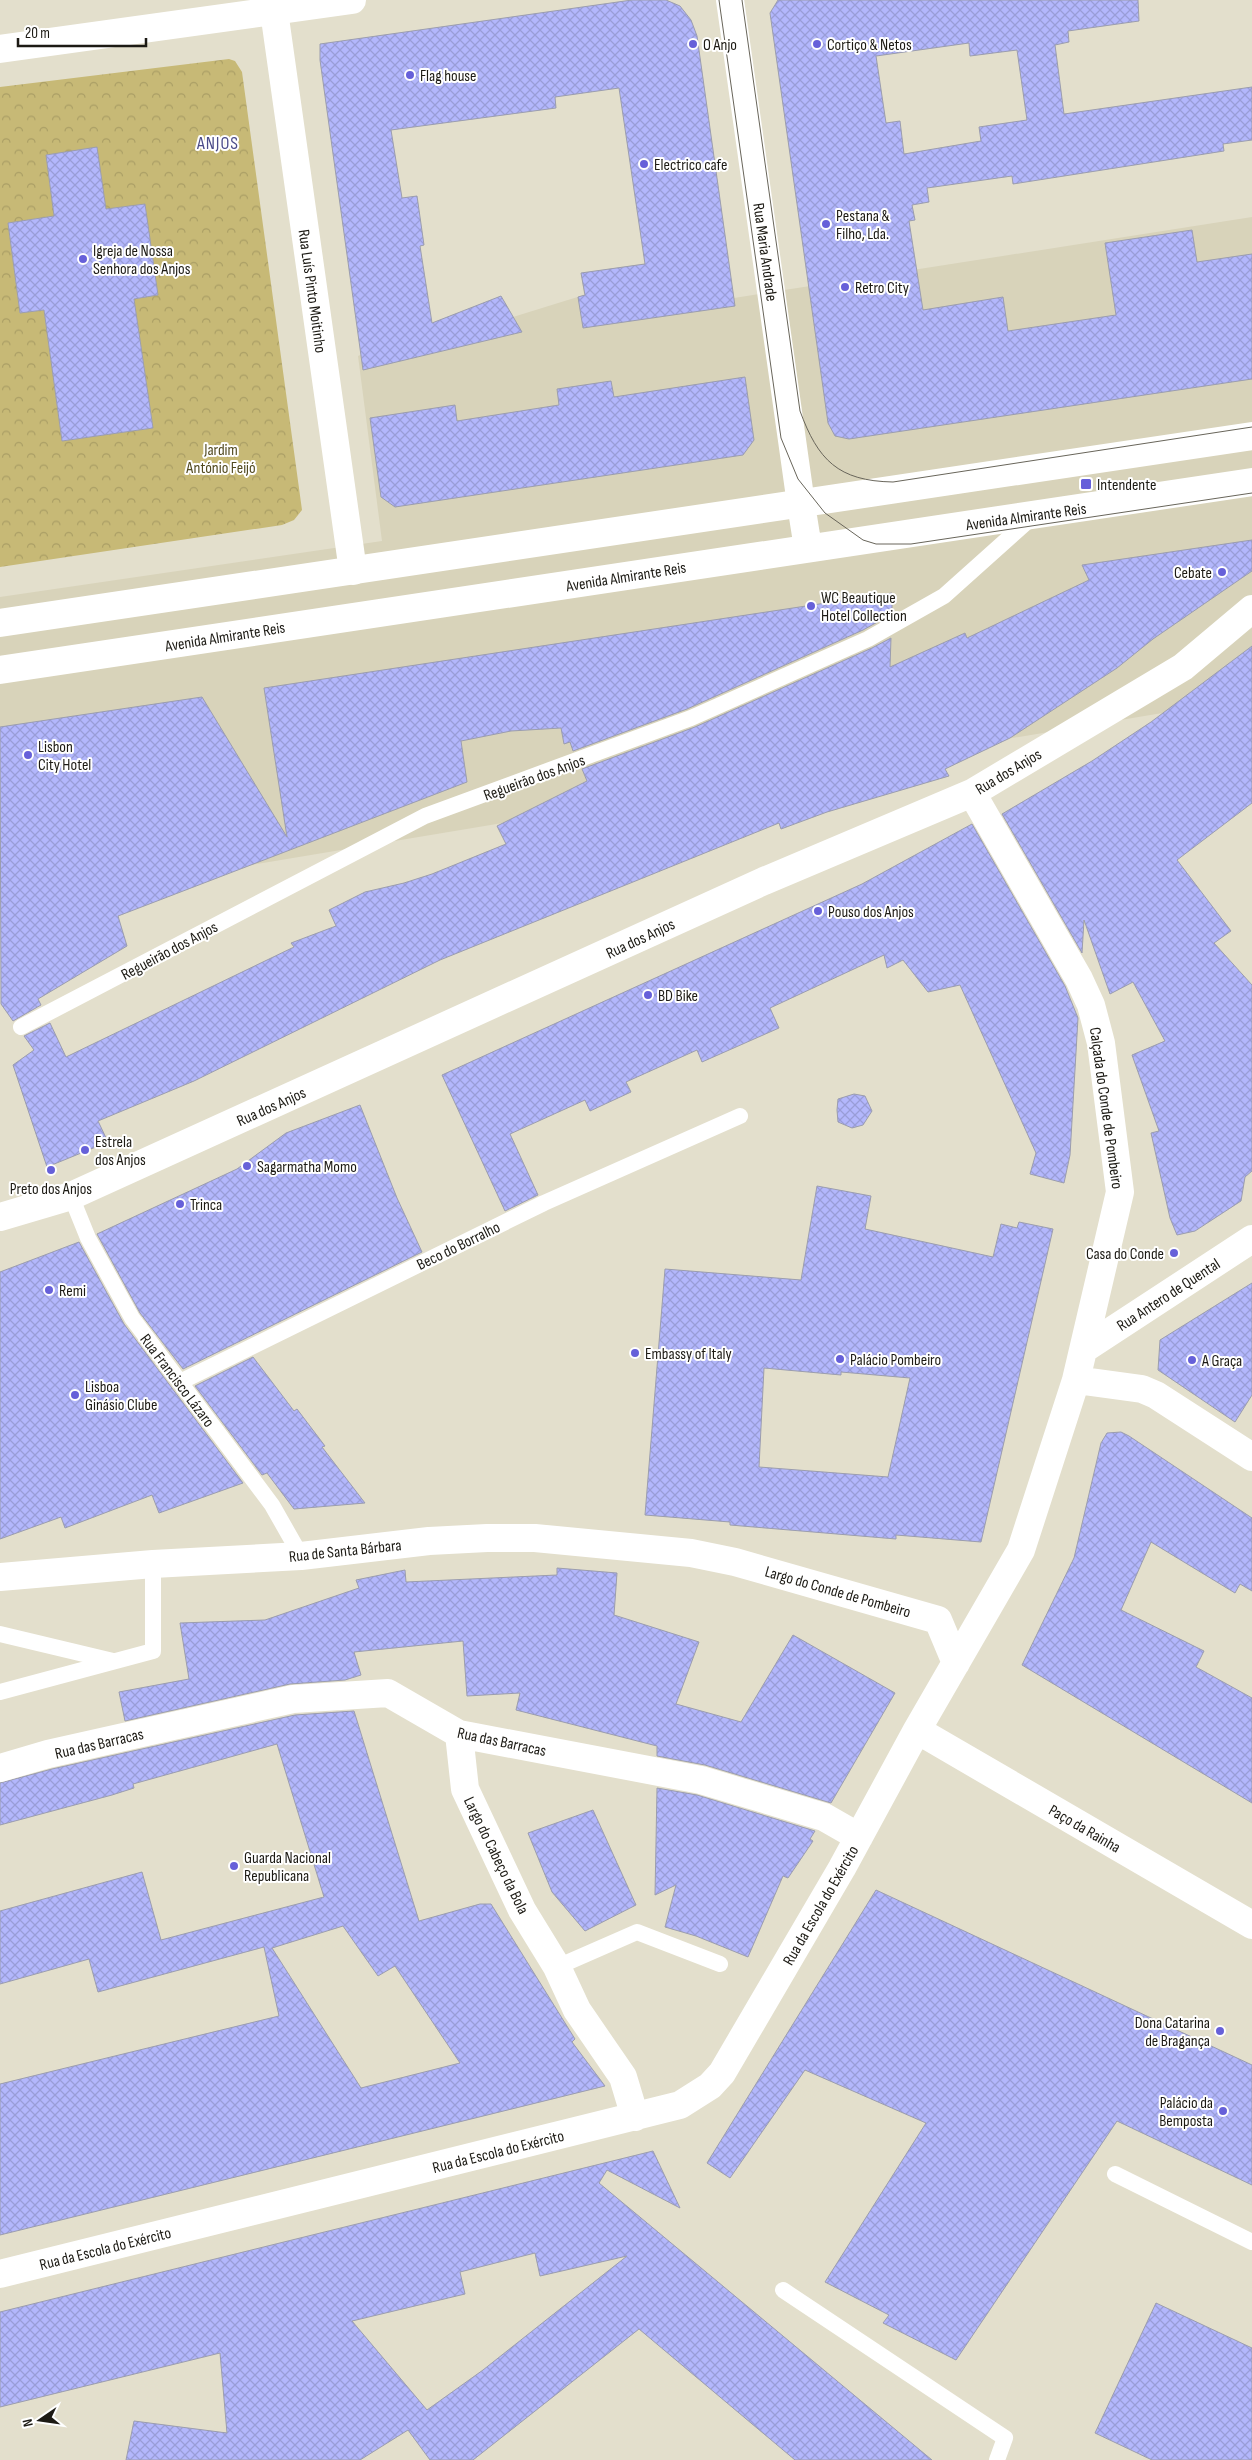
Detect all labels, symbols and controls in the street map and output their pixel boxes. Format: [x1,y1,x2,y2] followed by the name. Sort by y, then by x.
[18,15,145,47] scale bar
[25,24,50,43] text: 20 m
[703,36,737,55] place label: O Anjo
[827,36,912,55] place label: Cortiço & Netos
[687,38,699,50] marker: O Anjo
[811,38,823,50] marker: Cortiço & Netos
[420,67,477,86] place label: Flag house
[404,69,416,81] marker: Flag house
[196,133,239,154] district label: ANJOS
[654,156,727,175] place label: Electrico cafe
[638,158,650,170] marker: Electrico cafe
[748,202,781,303] street label: Rua Maria Andrade
[836,207,890,244] place label: Pestana & Filho, Lda.
[820,218,832,230] marker: Pestana & Filho, Lda.
[293,228,330,354] street label: Rua Luís Pinto Moitinho
[93,242,191,279] place label: Igreja de Nossa Senhora dos Anjos
[77,253,89,265] marker: Igreja de Nossa Senhora dos Anjos
[855,279,909,298] place label: Retro City
[839,281,851,293] marker: Retro City
[185,441,256,478] park label: Jardim António Feijó
[1097,476,1156,495] place label: Intendente
[1079,477,1093,491] marker: Intendente
[964,500,1088,535] street label: Avenida Almirante Reis
[564,559,688,596] street label: Avenida Almirante Reis
[1174,564,1212,583] place label: Cebate
[1216,566,1228,578] marker: Cebate
[821,589,907,626] place label: WC Beautique Hotel Collection
[805,600,817,612] marker: WC Beautique Hotel Collection
[163,619,287,656] street label: Avenida Almirante Reis
[38,738,91,775] place label: Lisbon City Hotel
[972,745,1045,799] street label: Rua dos Anjos
[22,749,34,761] marker: Lisbon City Hotel
[481,751,588,806] street label: Regueirão dos Anjos
[828,903,914,922] place label: Pouso dos Anjos
[812,905,824,917] marker: Pouso dos Anjos
[603,915,678,964] street label: Rua dos Anjos
[118,918,221,985] street label: Regueirão dos Anjos
[658,987,698,1006] place label: BD Bike
[642,989,654,1001] marker: BD Bike
[1085,1026,1126,1190] street label: Calçada do Conde de Pombeiro
[234,1084,309,1131] street label: Rua dos Anjos
[95,1133,146,1170] place label: Estrela dos Anjos
[79,1144,91,1156] marker: Estrela dos Anjos
[257,1158,357,1177] place label: Sagarmatha Momo
[241,1160,253,1172] marker: Sagarmatha Momo
[45,1164,57,1176] marker: Preto dos Anjos
[10,1180,92,1199] place label: Preto dos Anjos
[190,1196,222,1215] place label: Trinca
[174,1198,186,1210] marker: Trinca
[414,1218,503,1275] street label: Beco do Borralho
[1086,1245,1164,1264] place label: Casa do Conde
[1168,1247,1180,1259] marker: Casa do Conde
[1114,1255,1224,1336] street label: Rua Antero de Quental
[59,1282,86,1301] place label: Remi
[43,1284,55,1296] marker: Remi
[136,1331,218,1431] street label: Rua Francisco Lázaro
[645,1345,732,1364] place label: Embassy of Italy
[629,1347,641,1359] marker: Embassy of Italy
[850,1351,941,1370] place label: Palácio Pombeiro
[1201,1352,1242,1371] place label: A Graça
[834,1353,846,1365] marker: Palácio Pombeiro
[1186,1354,1198,1366] marker: A Graça
[85,1378,157,1415] place label: Lisboa Ginásio Clube
[69,1389,81,1401] marker: Lisboa Ginásio Clube
[288,1536,402,1567] street label: Rua de Santa Bárbara
[763,1563,913,1622] street label: Largo do Conde de Pombeiro
[455,1724,548,1761] street label: Rua das Barracas
[53,1725,146,1764] street label: Rua das Barracas
[459,1794,532,1917] street label: Largo do Cabeço da Bola
[1045,1801,1124,1857] street label: Paço da Rainha
[779,1843,863,1969] street label: Rua da Escola do Exército
[244,1849,331,1886] place label: Guarda Nacional Republicana
[228,1860,240,1872] marker: Guarda Nacional Republicana
[1135,2014,1210,2051] place label: Dona Catarina de Bragança
[1214,2025,1226,2037] marker: Dona Catarina de Bragança
[1159,2094,1213,2131] place label: Palácio da Bemposta
[1217,2105,1229,2117] marker: Palácio da Bemposta
[431,2127,566,2178] street label: Rua da Escola do Exército
[38,2224,173,2275] street label: Rua da Escola do Exército
[15,2395,65,2445] north arrow
[19,2417,37,2428] text: N

